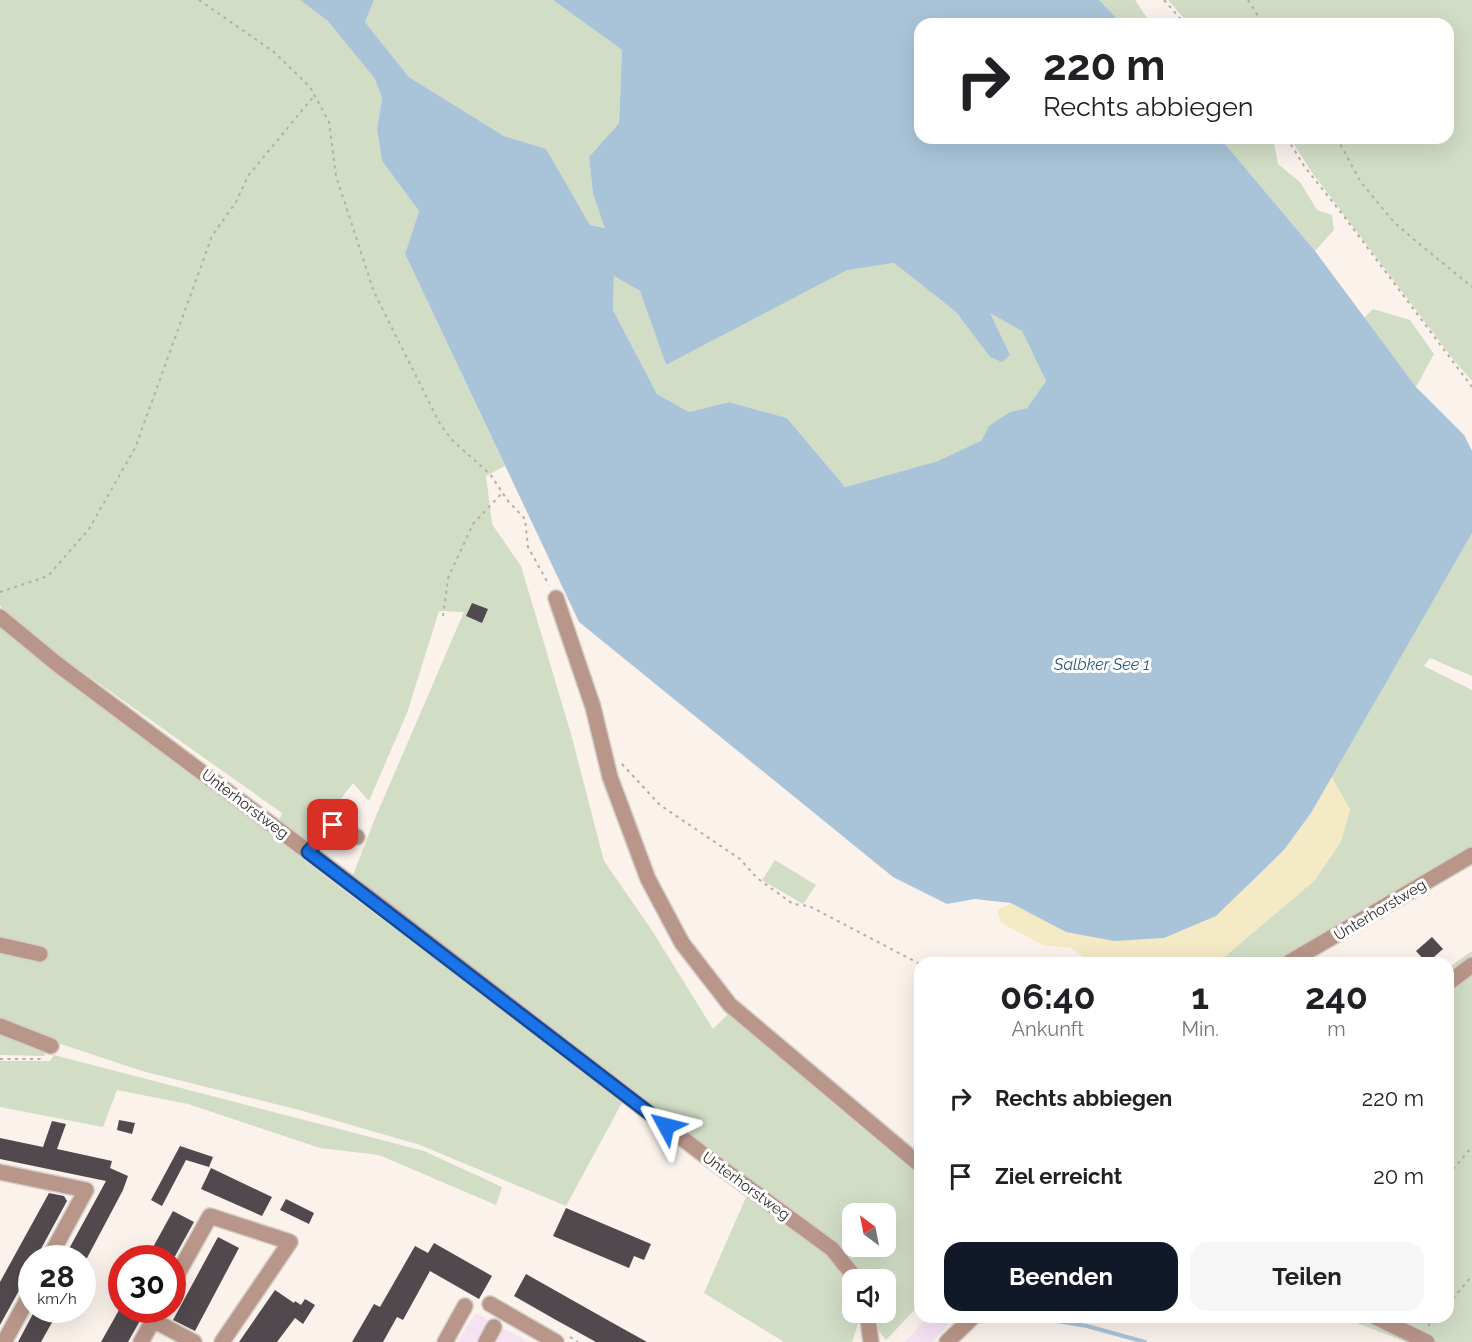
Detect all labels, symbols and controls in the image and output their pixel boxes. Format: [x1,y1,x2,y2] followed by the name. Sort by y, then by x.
[1043,41,1165,90] text: 220 m
[944,42,1022,120] icon: right
[1043,91,1253,122] text: Rechts abbiegen
[1053,655,1150,674] water label: Salbker See 1
[198,765,292,843] street label: Unterhorstweg
[307,799,358,850] pin
[316,808,349,841] icon: arrive
[1331,875,1429,945] street label: Unterhorstweg
[1000,975,1096,1017] text: 06:40
[1191,975,1209,1017] text: 1
[1305,975,1368,1017] text: 240
[1012,1017,1084,1041] text: Ankunft
[1182,1017,1219,1041] text: Min.
[1327,1017,1346,1041] text: m
[944,1082,977,1115] icon: right
[995,1085,1172,1111] text: Rechts abbiegen
[1362,1085,1424,1111] text: 220 m
[634,1094,698,1158] position arrow
[699,1148,793,1224] street label: Unterhorstweg
[944,1160,977,1193] icon: arrive
[995,1163,1122,1189] text: Ziel erreicht
[1373,1163,1424,1189] text: 20 m
[842,1203,896,1257] north arrow
[842,1203,896,1323] map controls
[944,1242,1178,1311] button: Beenden
[1190,1242,1424,1311] button: Teilen
[108,1245,186,1323] speed limit sign: 30
[39,1259,75,1294] text: 28
[842,1269,896,1323] button: sound
[37,1290,77,1308] text: km/h

